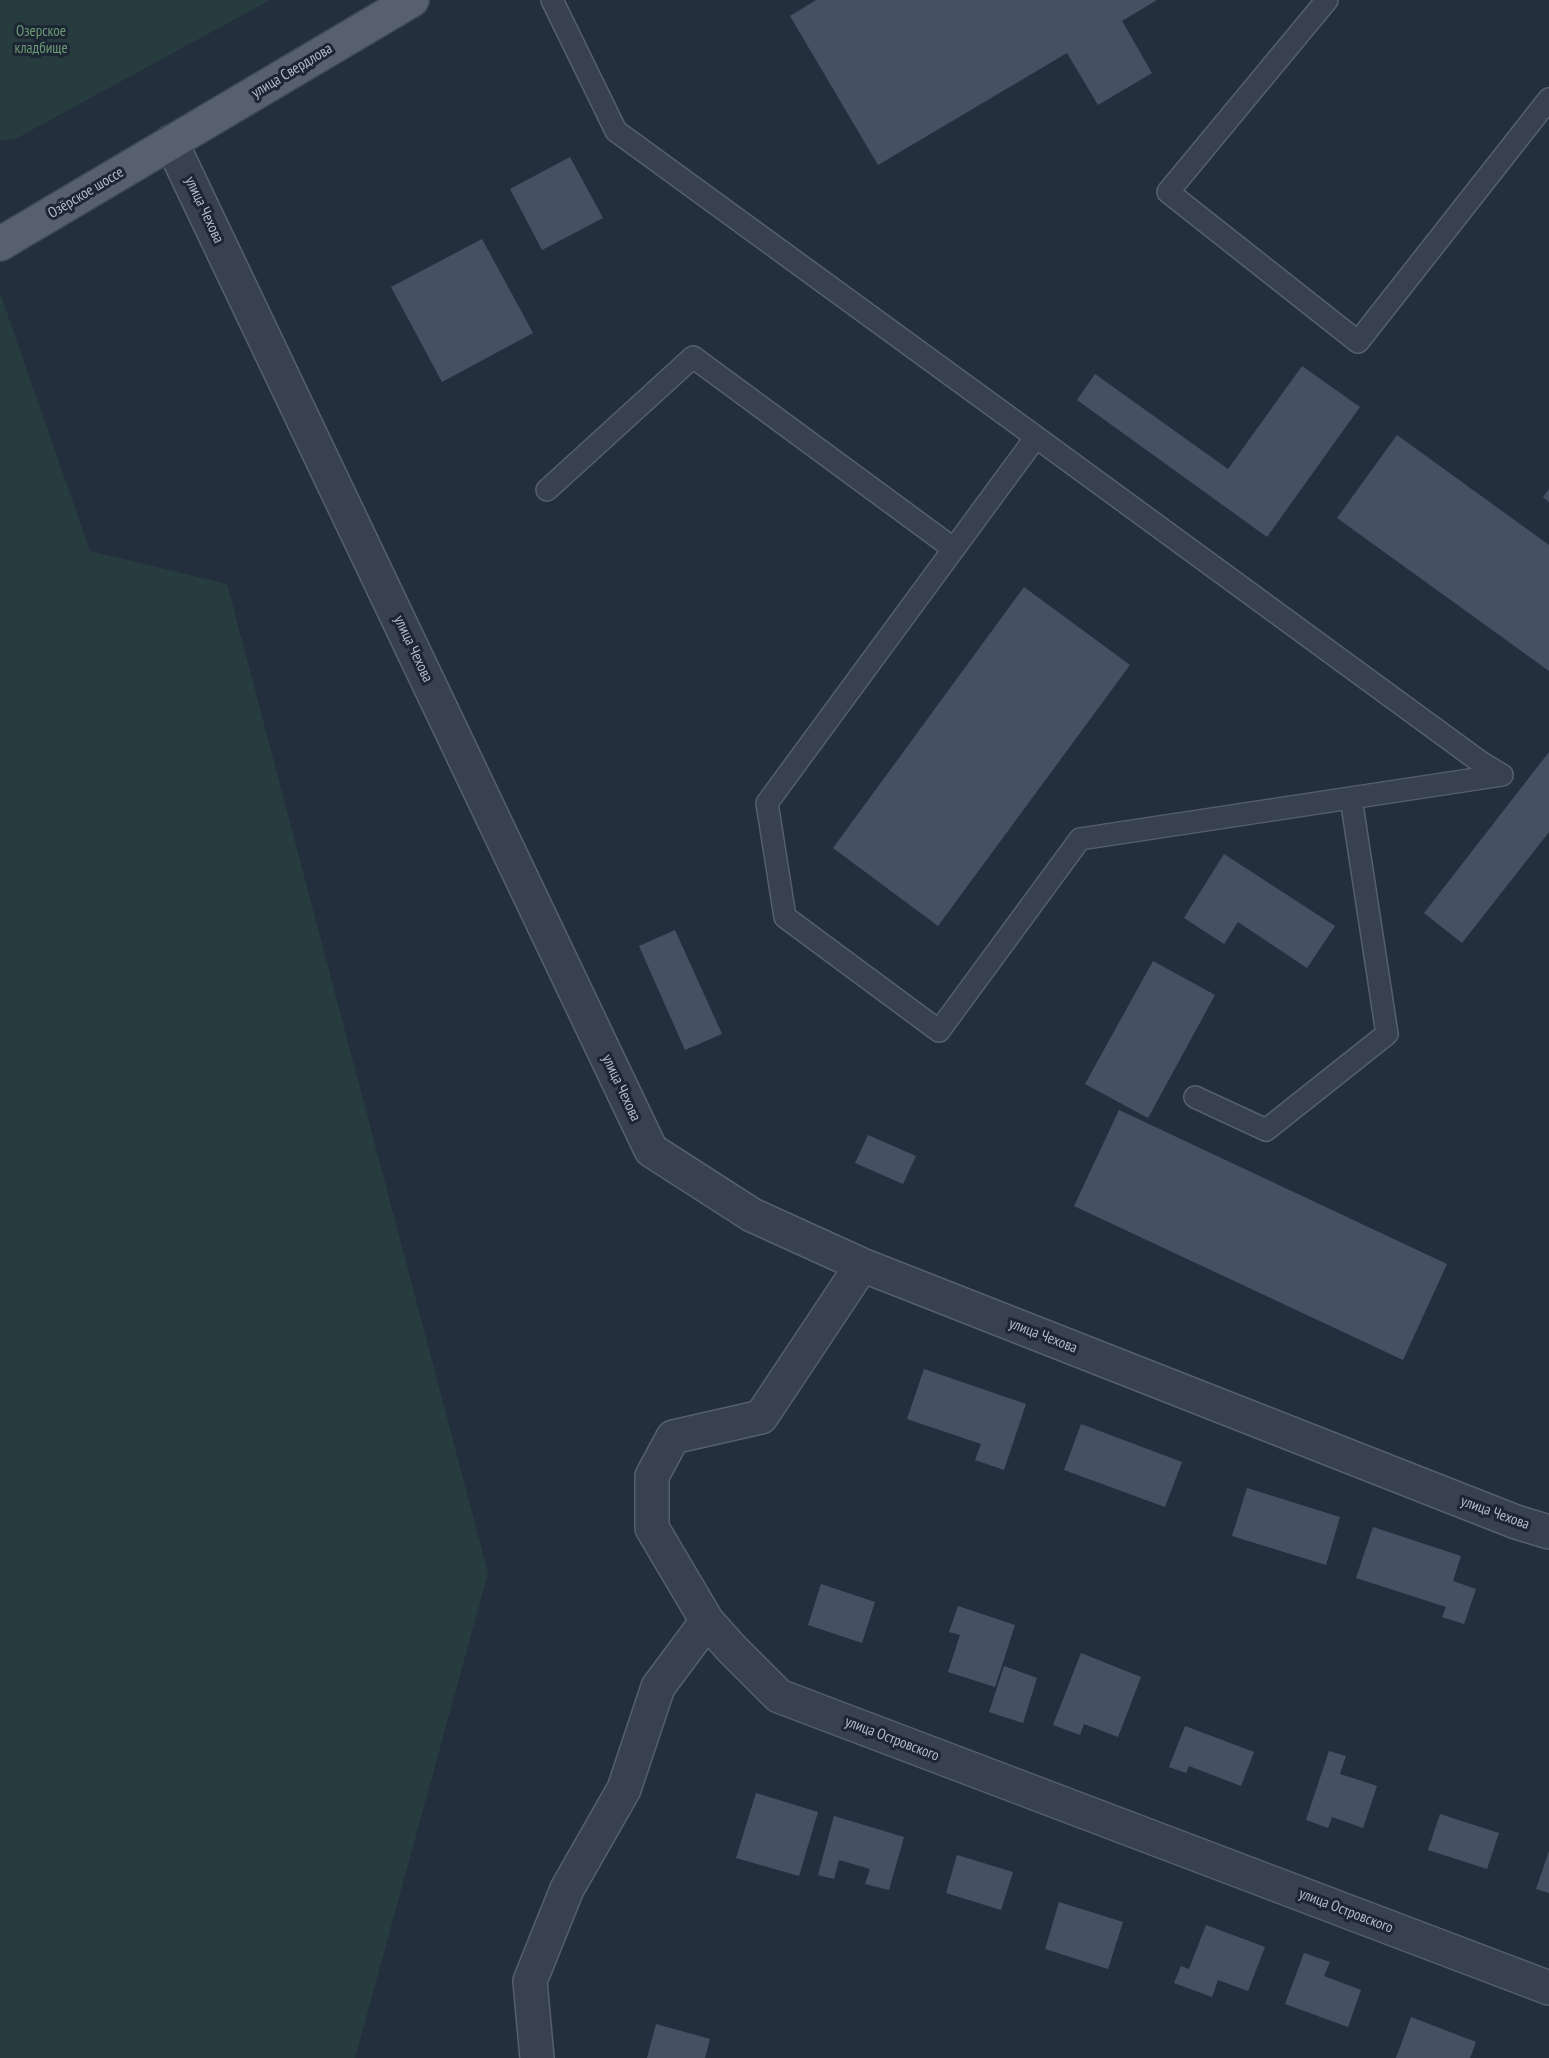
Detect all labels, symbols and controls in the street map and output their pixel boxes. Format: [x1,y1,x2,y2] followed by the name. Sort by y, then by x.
[14,23,68,58] park label: Озерское кладбище
[248,40,336,102] street label: улица Свердлова
[45,163,127,223] street label: Озёрское шоссе
[181,174,227,246] street label: улица Чехова
[390,613,436,685] street label: улица Чехова
[598,1052,644,1124] street label: улица Чехова
[1006,1315,1080,1357] street label: улица Чехова
[1458,1492,1532,1534] street label: улица Чехова
[842,1713,942,1765] street label: улица Островского
[1296,1885,1396,1937] street label: улица Островского

